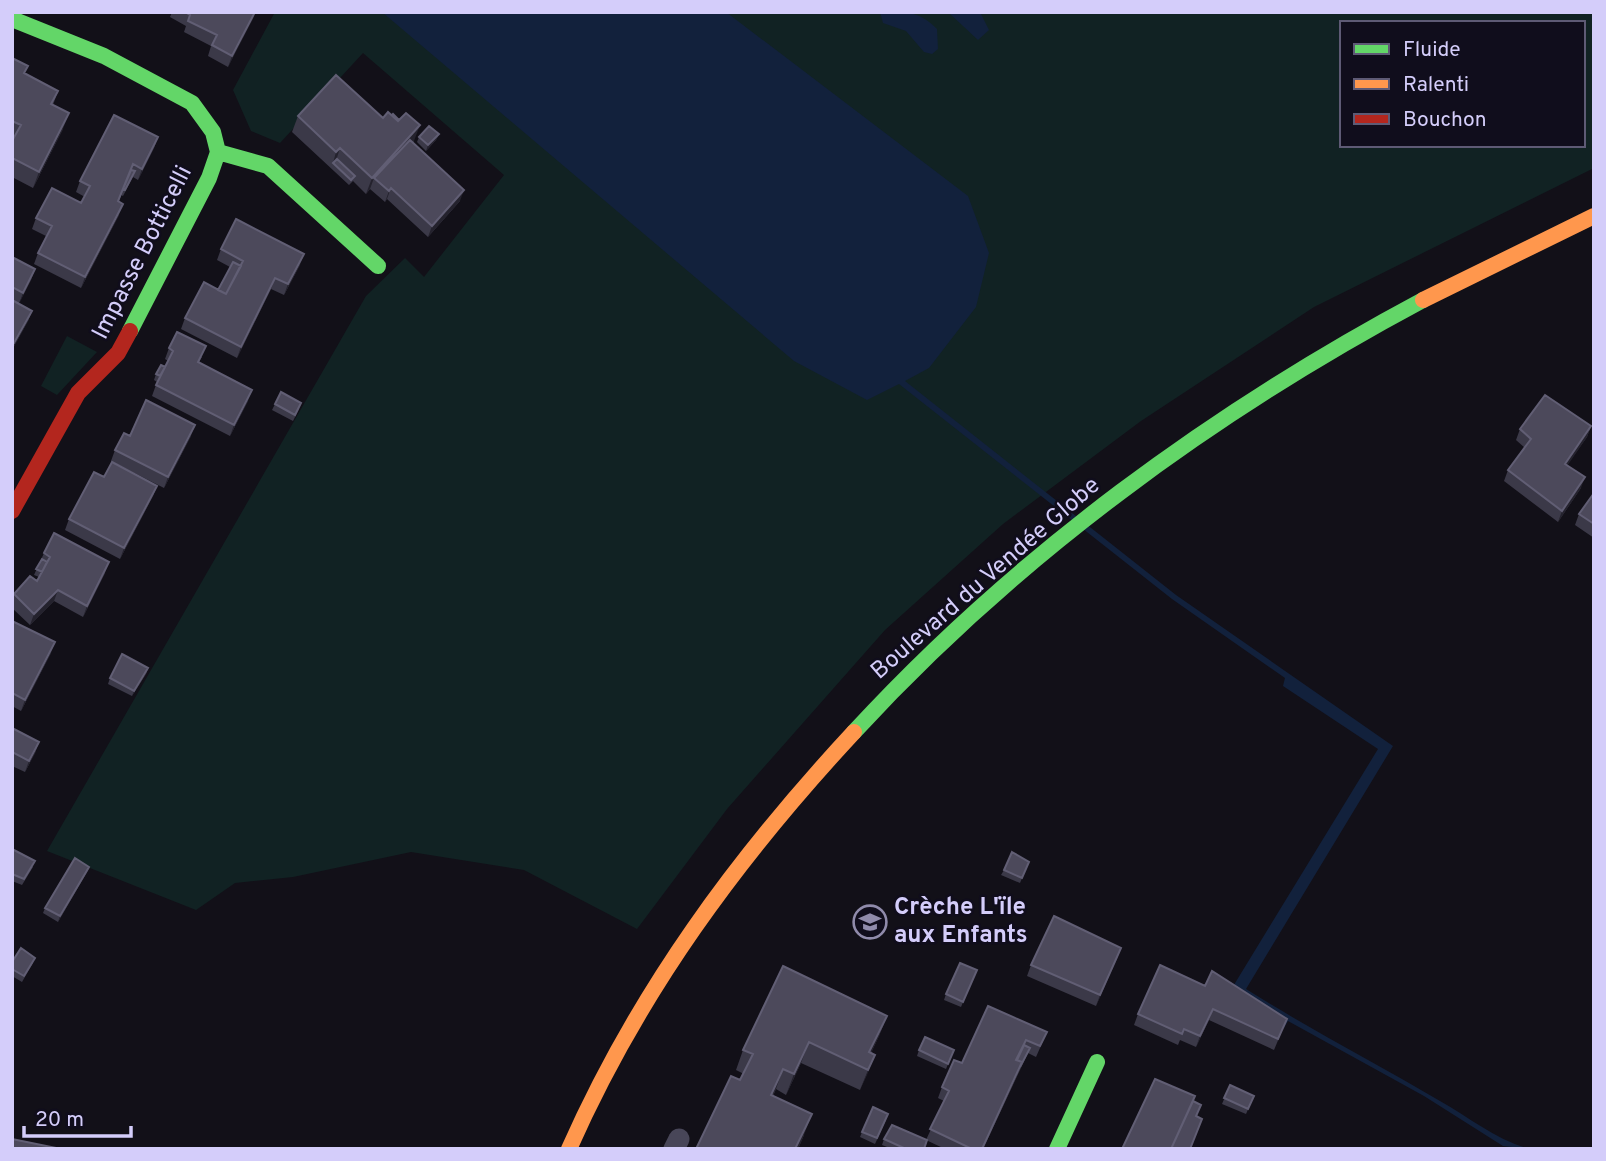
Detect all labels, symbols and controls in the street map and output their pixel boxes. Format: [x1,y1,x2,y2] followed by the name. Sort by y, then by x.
[1340,21,1585,147] legend
[1403,37,1461,64] text: Fluide
[1403,72,1469,99] text: Ralenti
[1403,107,1486,134] text: Bouchon
[86,161,200,345] street label: Impasse Botticelli
[865,471,1107,687] street label: Boulevard du Vendée Globe
[894,893,1028,951] place label: Crèche L'ïle aux Enfants
[851,903,889,941] school or university icon: Crèche L'ïle aux Enfants
[24,1094,131,1138] scale bar
[35,1107,84,1134] text: 20 m

